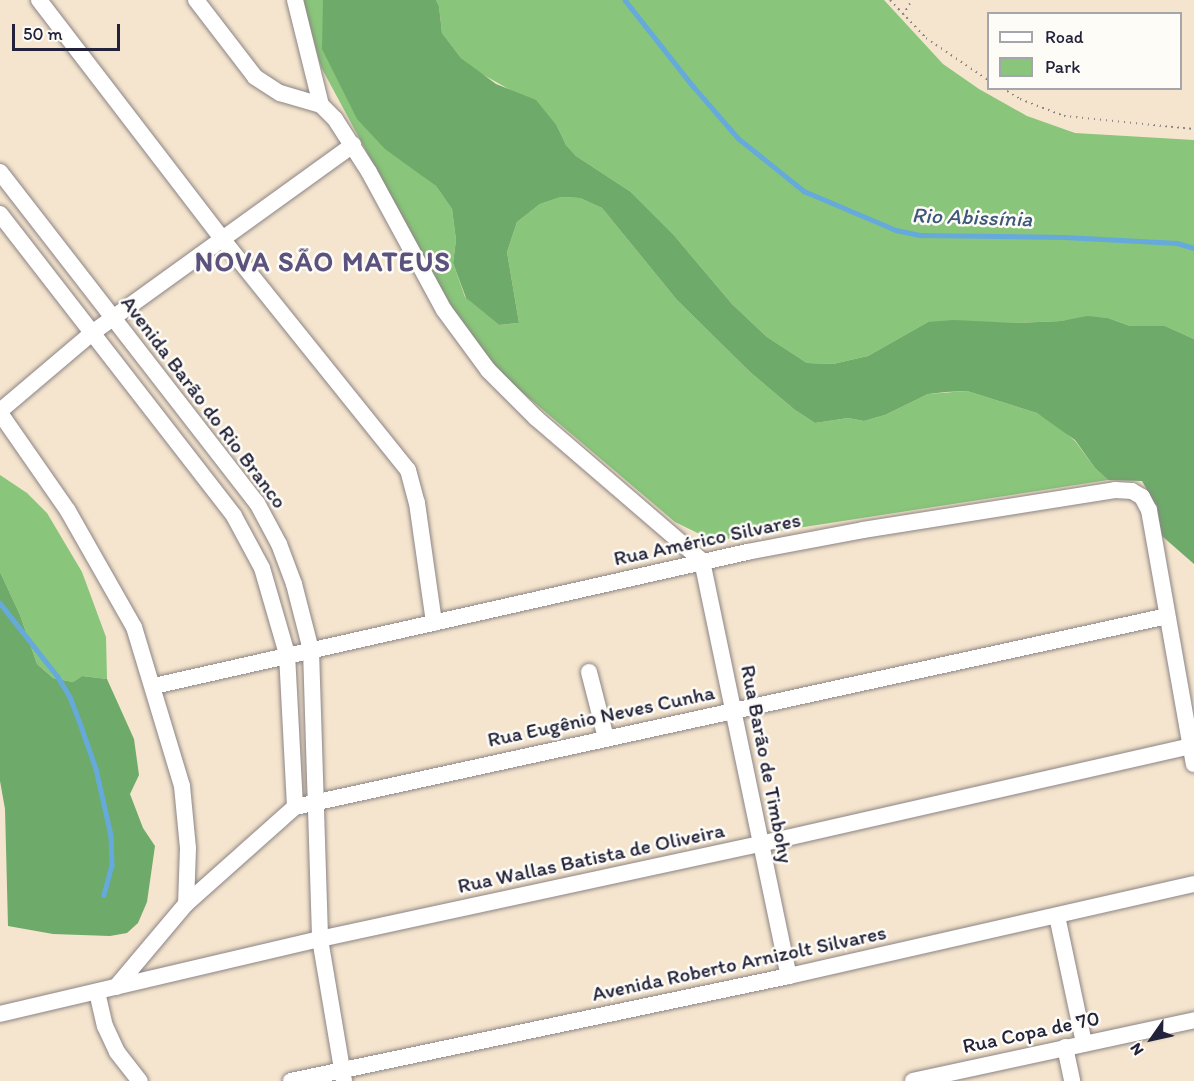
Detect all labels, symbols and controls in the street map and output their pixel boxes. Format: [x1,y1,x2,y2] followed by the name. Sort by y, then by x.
[15,12,123,50] scale bar
[987,12,1182,90] legend
[23,23,63,45] text: 50 m
[1045,26,1084,48] text: Road
[1045,56,1080,78] text: Park
[911,202,1033,232] water label: Rio Abissínia
[193,246,453,278] district label: NOVA SÃO MATEUS
[115,290,293,514] street label: Avenida Barão do Rio Branco
[611,507,803,571] street label: Rua Américo Silvares
[735,662,799,866] street label: Rua Barão de Timbohy
[485,680,717,752] street label: Rua Eugênio Neves Cunha
[456,817,726,899] street label: Rua Wallas Batista de Oliveira
[590,919,888,1007] street label: Avenida Roberto Arnizolt Silvares
[960,1005,1102,1059] street label: Rua Copa de 70
[1122,1009,1182,1069] north arrow
[1126,1040,1148,1059] text: N

